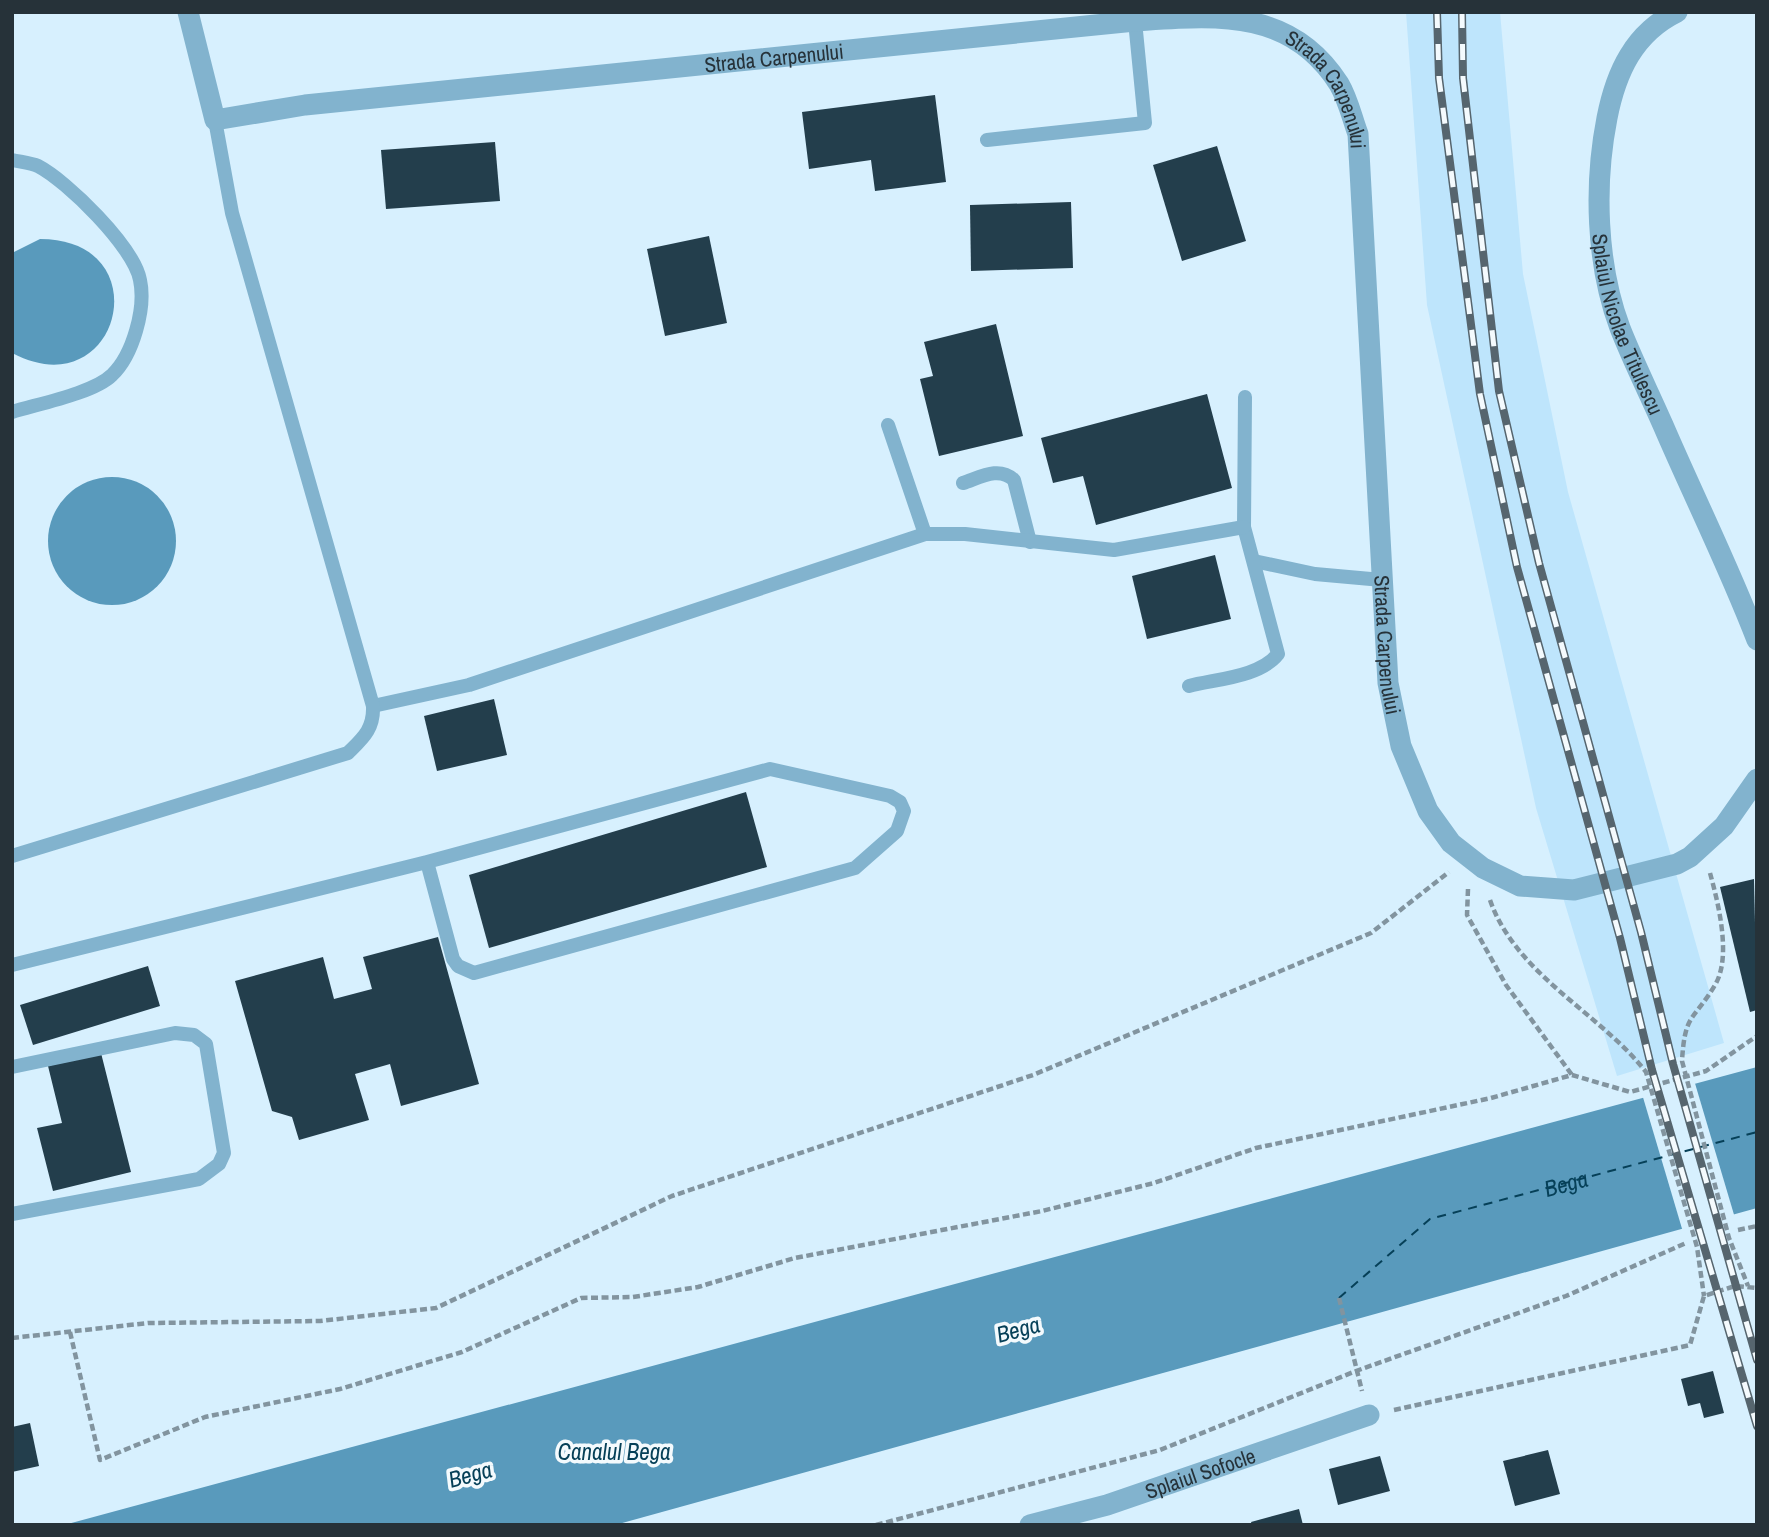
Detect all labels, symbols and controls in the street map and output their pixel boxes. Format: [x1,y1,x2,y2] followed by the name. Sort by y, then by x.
[1280,23,1373,149] street label: Strada Carpenului
[703,36,845,79] street label: Strada Carpenului
[1586,232,1671,419] street label: Splaiul Nicolae Titulescu
[1368,574,1409,717] street label: Strada Carpenului
[1540,1162,1591,1204] water label: Bega
[993,1308,1043,1350] water label: Bega
[557,1436,671,1467] water label: Canalul Bega
[1141,1441,1259,1505] street label: Splaiul Sofocle
[445,1453,495,1495] water label: Bega

